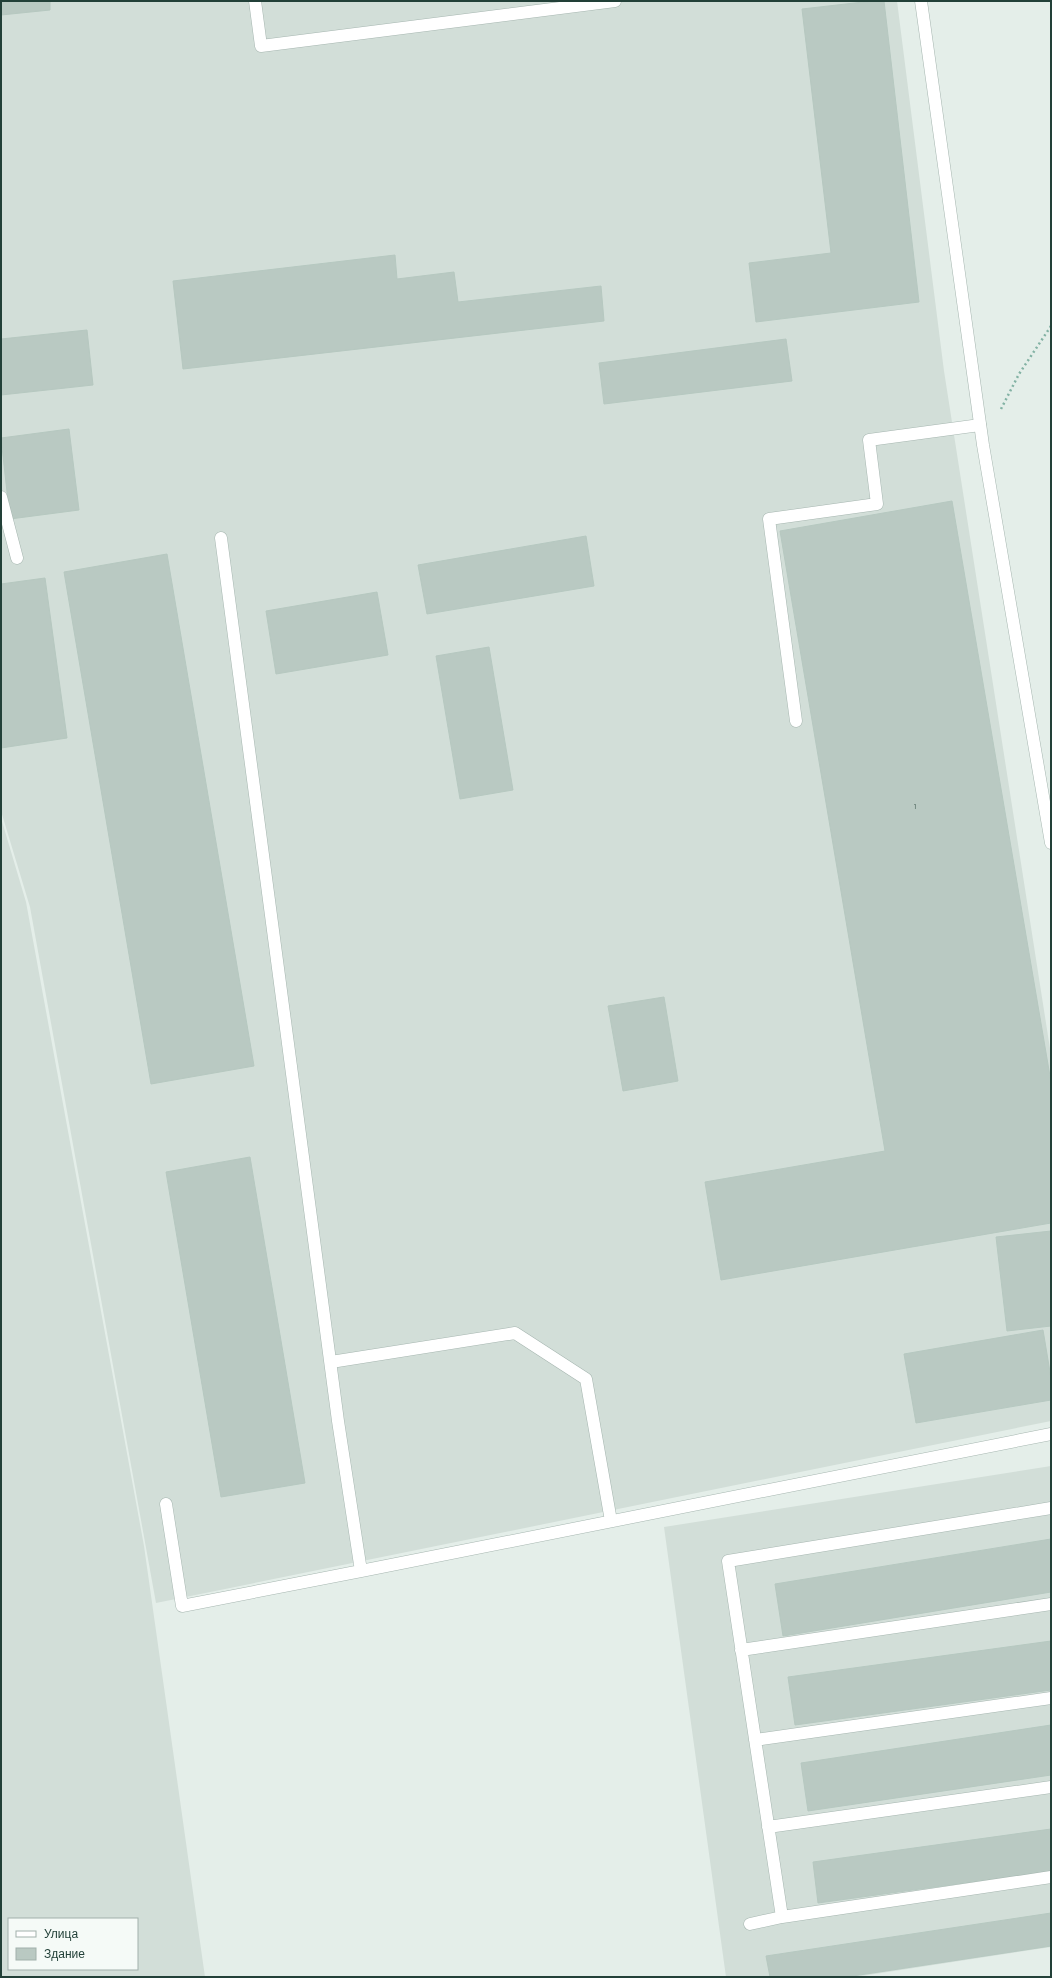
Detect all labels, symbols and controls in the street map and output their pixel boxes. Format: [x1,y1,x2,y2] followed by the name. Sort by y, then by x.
[914,801,917,811] house number: 1
[8,1918,138,1970] legend
[44,1926,78,1941] text: Улица
[44,1946,85,1961] text: Здание

